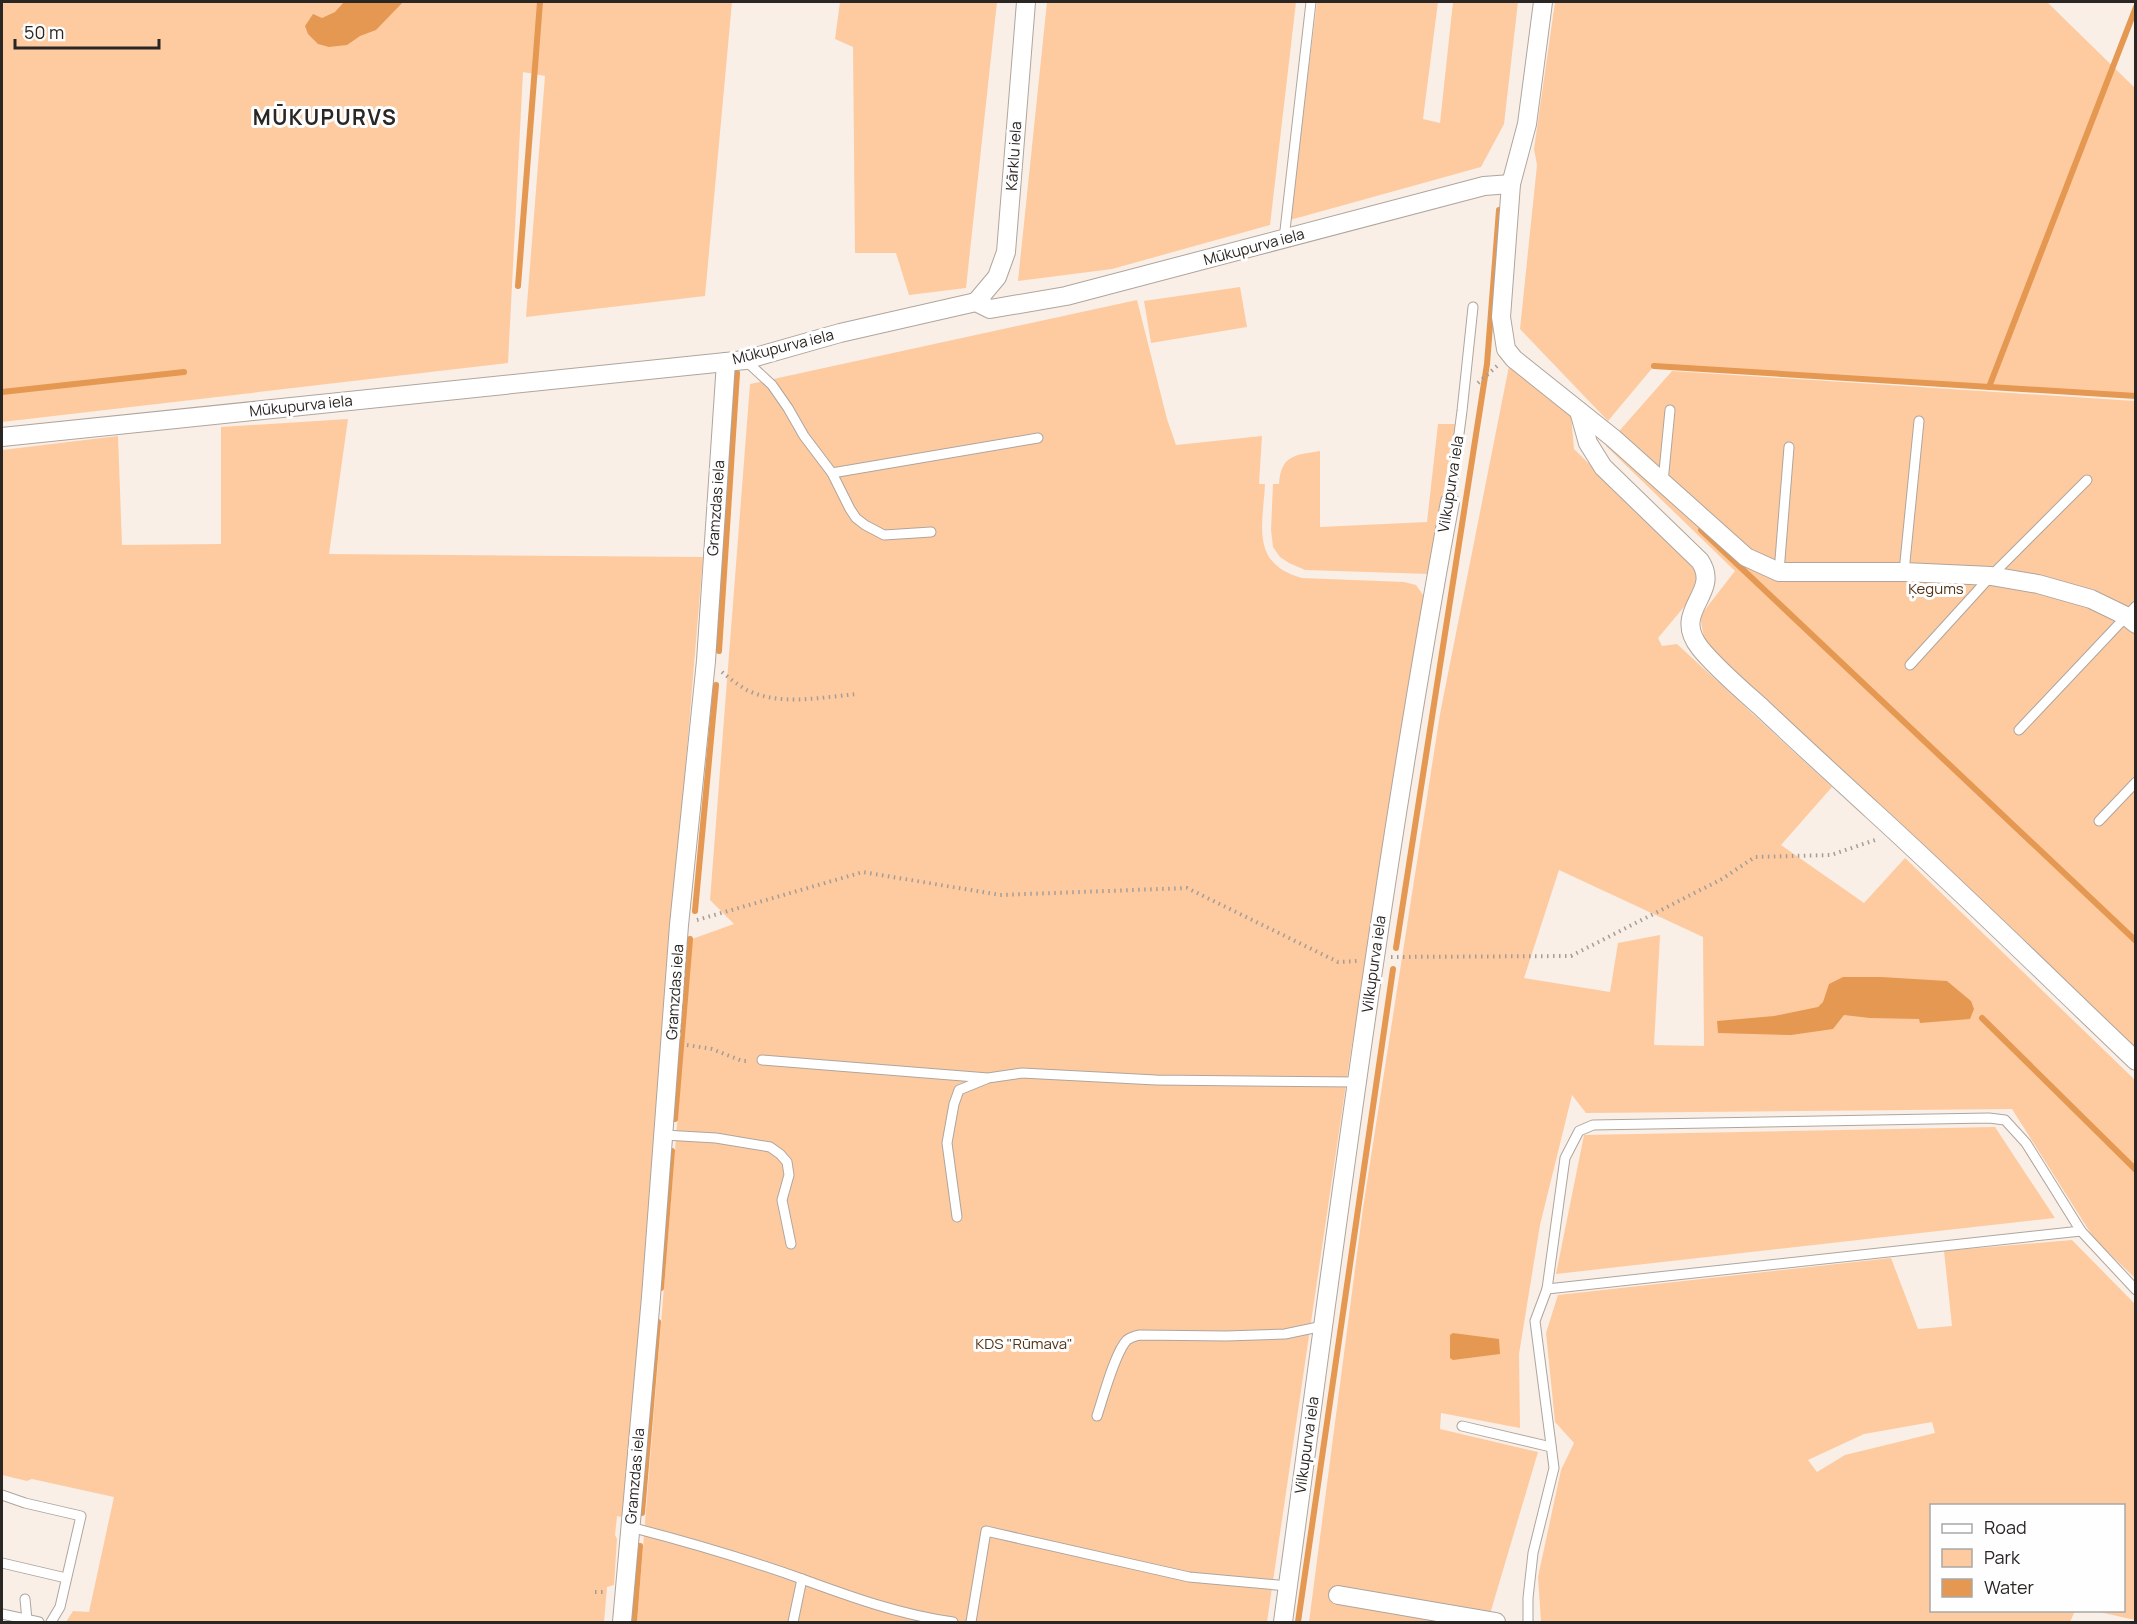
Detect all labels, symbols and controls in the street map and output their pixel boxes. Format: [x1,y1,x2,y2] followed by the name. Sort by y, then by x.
[15,12,159,50] scale bar
[24,20,64,44] text: 50 m
[253,103,397,131] district label: MŪKUPURVS
[1001,121,1026,191] street label: Kārklu iela
[1201,223,1307,270] street label: Mūkupurva iela
[730,324,836,369] street label: Mūkupurva iela
[248,390,354,421] street label: Mūkupurva iela
[1432,434,1469,534] street label: Vilkupurva iela
[702,459,729,557] street label: Gramzdas iela
[1908,578,1964,599] park label: Ķegums
[1356,914,1391,1014] street label: Vilkupurva iela
[661,943,688,1041] street label: Gramzdas iela
[975,1333,1073,1354] park label: KDS "Rūmava"
[1289,1395,1324,1495] street label: Vilkupurva iela
[620,1427,649,1525] street label: Gramzdas iela
[1930,1504,2125,1612] legend
[1984,1515,2027,1539] text: Road
[1984,1545,2021,1569] text: Park
[1984,1575,2034,1599] text: Water

